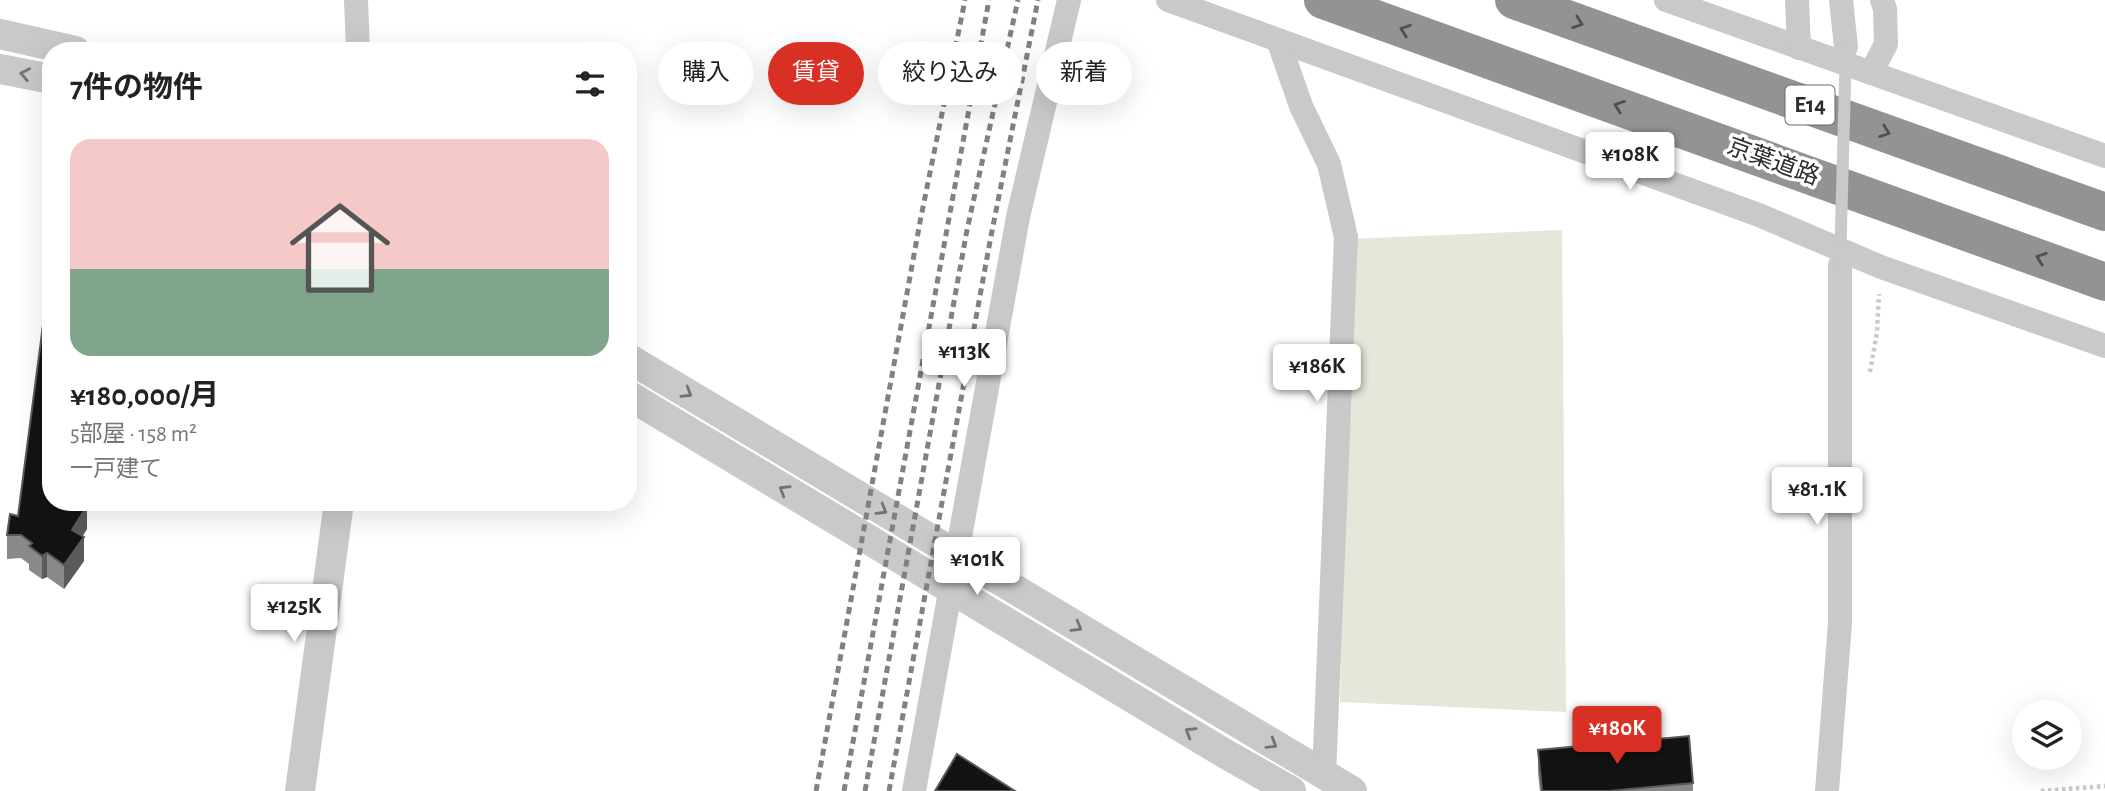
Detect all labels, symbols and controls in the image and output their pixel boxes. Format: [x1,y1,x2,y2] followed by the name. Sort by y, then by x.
[1572,15,1584,29] one-way arrow
[1400,24,1412,38] one-way arrow
[658,42,754,105] chip: 購入
[768,42,864,105] chip: 賃貸
[878,42,1022,105] chip: 絞り込み
[1036,42,1132,105] chip: 新着
[571,65,609,103] icon: filters
[19,67,31,82] one-way arrow
[70,73,203,103] text: 7件の物件
[1786,86,1834,124] road number: E14
[1614,101,1626,115] one-way arrow
[1878,124,1890,138] one-way arrow
[1581,132,1679,192] pin: ¥108K
[1724,132,1823,190] street label: 京葉道路
[1601,143,1659,166] text: ¥108K
[277,185,403,311] icon: home
[2035,253,2047,267] one-way arrow
[915,330,1013,389] pin: ¥113K
[938,340,990,363] text: ¥113K
[1268,344,1366,404] pin: ¥186K
[1289,355,1345,378] text: ¥186K
[70,381,219,411] text: ¥180,000/月
[679,385,692,398] one-way arrow
[70,423,197,446] text: 5部屋 · 158 m²
[70,458,162,481] text: 一戸建て
[1760,468,1874,527] pin: ¥81.1K
[1788,478,1846,501] text: ¥81.1K
[779,485,792,498] one-way arrow
[874,502,887,515] one-way arrow
[928,538,1026,597] pin: ¥101K
[950,548,1004,571] text: ¥101K
[245,584,343,644] pin: ¥125K
[267,595,321,618] text: ¥125K
[1070,619,1082,632] one-way arrow
[2012,700,2082,770] map controls
[2012,700,2082,770] button: layers
[1568,706,1666,766] pin: ¥180K
[1588,717,1646,740] text: ¥180K
[1184,727,1197,740] one-way arrow
[1264,736,1277,749] one-way arrow

